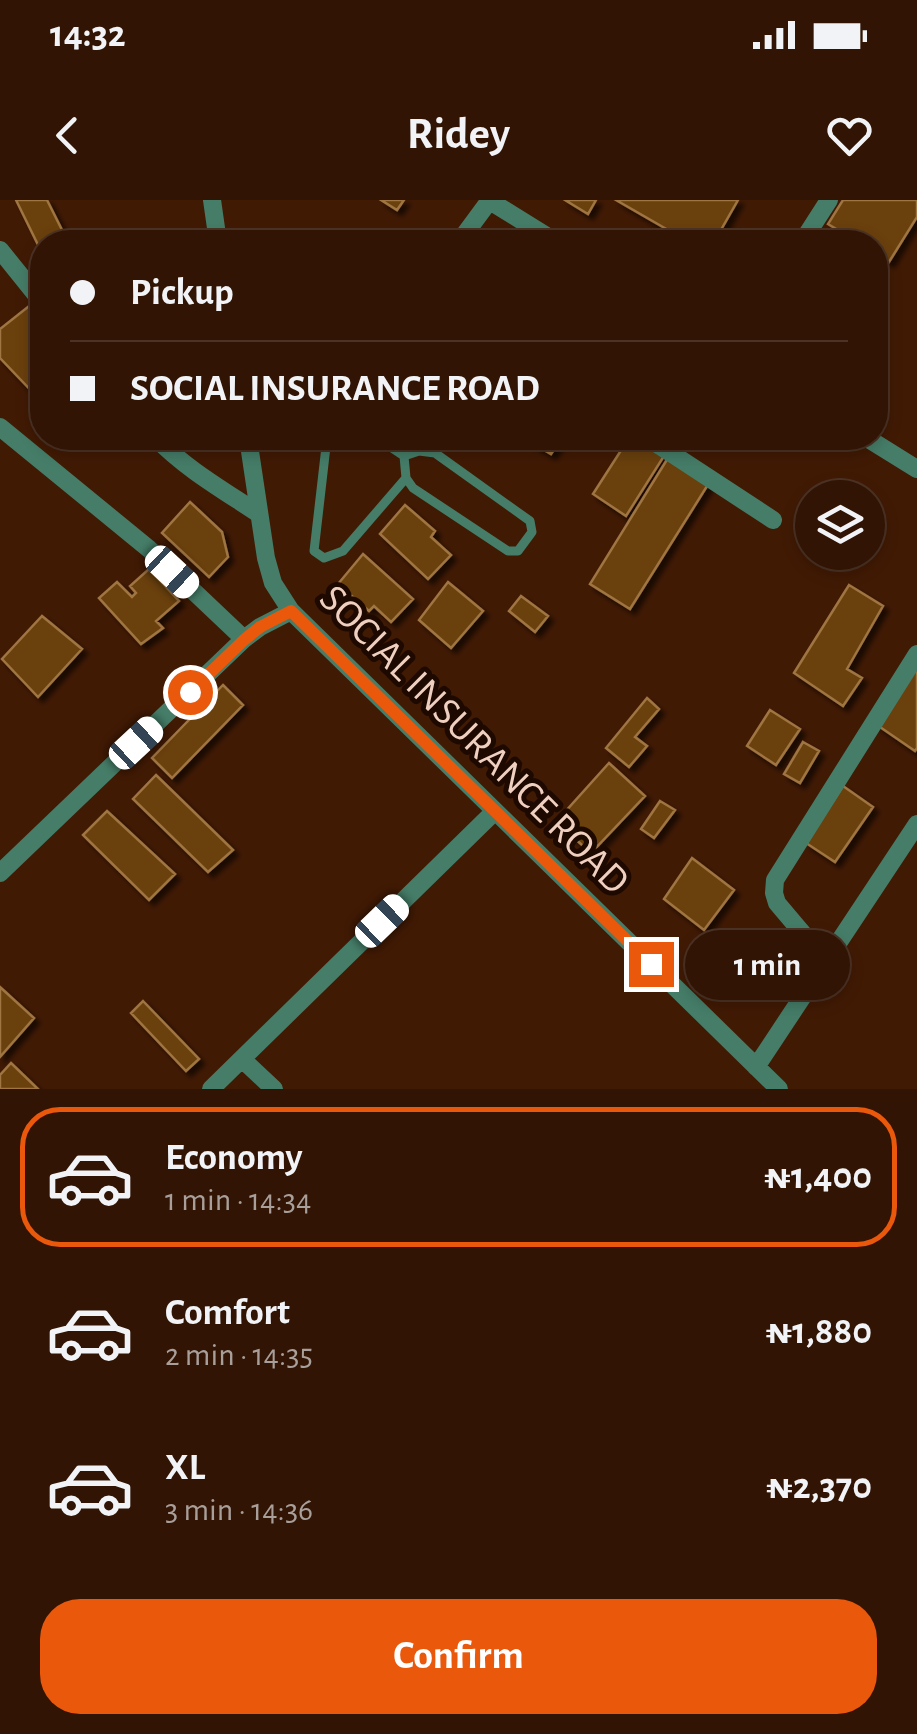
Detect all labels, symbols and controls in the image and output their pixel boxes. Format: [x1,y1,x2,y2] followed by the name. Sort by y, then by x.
[50,16,126,54] text: 14:32
[40,108,95,163] icon: back
[822,108,877,163] icon: heart
[407,112,510,157] text: Ridey
[130,274,234,312] text: Pickup
[130,370,540,408] text: SOCIAL INSURANCE ROAD
[795,480,885,570] map controls
[795,480,885,570] button: layers
[140,541,204,603] car
[312,578,636,902] street label: SOCIAL INSURANCE ROAD
[168,670,213,715] route start
[104,712,168,774] car
[350,889,414,953] car
[686,929,851,999] callout: 1 min
[629,942,674,987] route end
[734,949,801,981] text: 1 min
[45,1132,135,1222] icon: car
[165,1139,303,1177] text: Economy
[764,1158,872,1196] text: ₦1,400
[165,1184,311,1216] text: 1 min · 14:34
[45,1287,135,1377] icon: car
[165,1294,290,1332] text: Comfort
[766,1313,872,1351] text: ₦1,880
[165,1339,313,1371] text: 2 min · 14:35
[45,1442,135,1532] icon: car
[165,1449,205,1487] text: XL
[766,1468,872,1506] text: ₦2,370
[165,1494,313,1526] text: 3 min · 14:36
[40,1599,877,1714] button: Confirm

